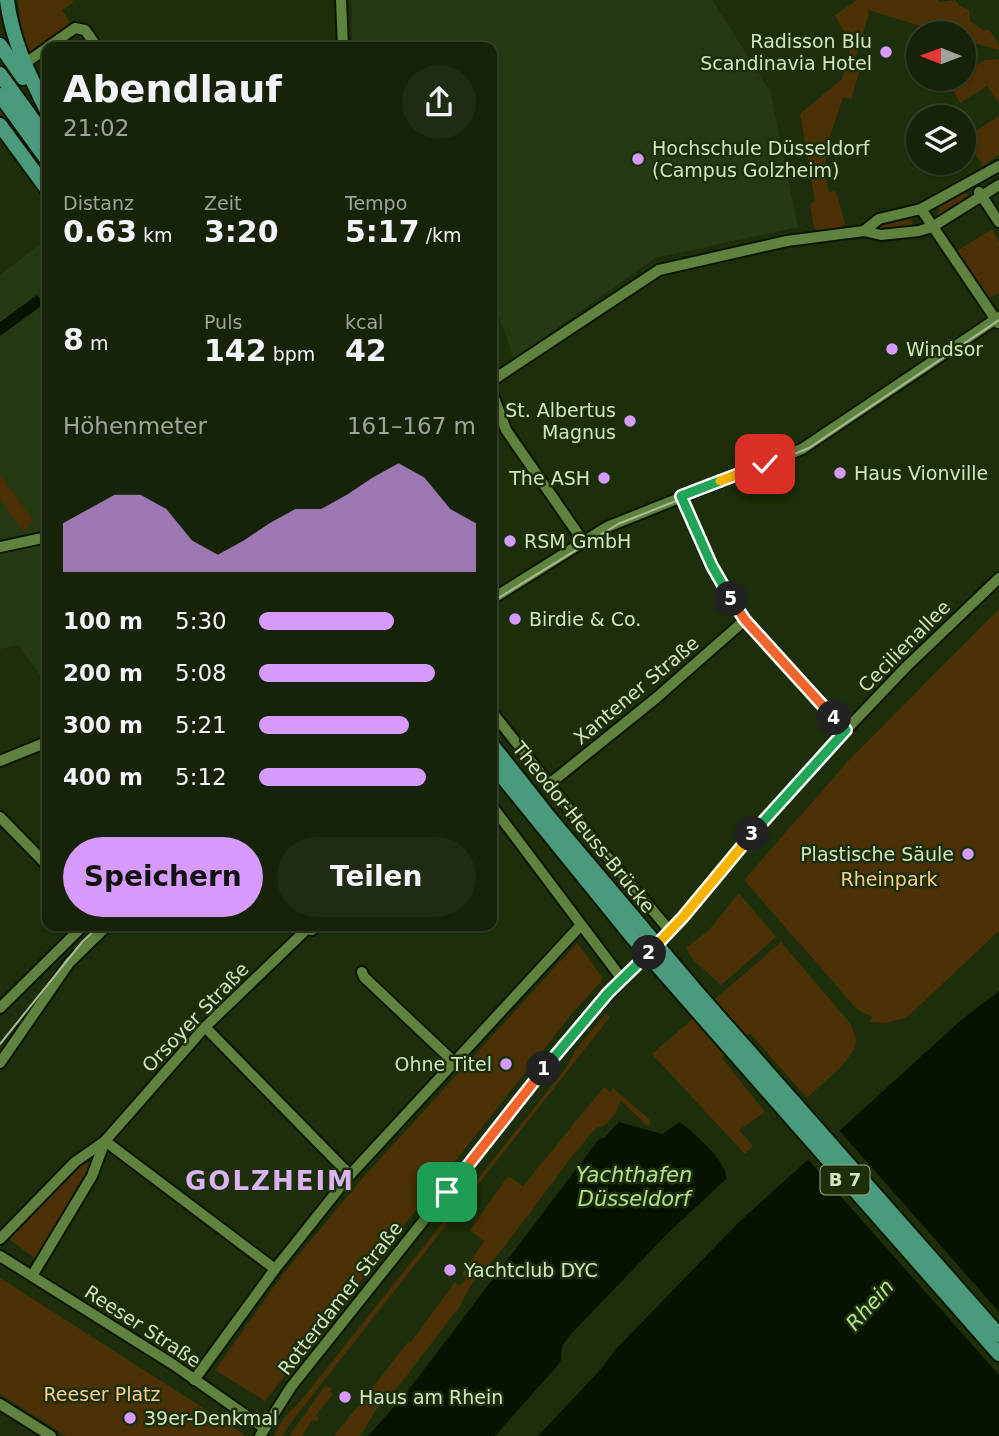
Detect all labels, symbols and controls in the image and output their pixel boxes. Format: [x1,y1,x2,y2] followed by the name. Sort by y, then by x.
[906,21,976,91] north arrow
[906,21,976,175] map controls
[700,30,872,74] place label: Radisson Blu Scandinavia Hotel
[878,44,894,60] marker: Radisson Blu Scandinavia Hotel
[402,65,476,139] button: share
[63,67,282,111] text: Abendlauf
[906,105,976,175] button: layers
[63,115,129,141] text: 21:02
[652,137,871,181] place label: Hochschule Düsseldorf (Campus Golzheim)
[630,151,646,167] marker: Hochschule Düsseldorf (Campus Golzheim)
[63,192,134,214] text: Distanz
[204,192,241,214] text: Zeit
[345,192,407,214] text: Tempo
[63,214,137,249] text: 0.63
[204,214,279,249] text: 3:20
[345,214,420,249] text: 5:17
[137,224,173,246] text: km
[420,224,462,246] text: /km
[204,311,242,333] text: Puls
[345,311,383,333] text: kcal
[63,322,84,357] text: 8
[84,332,108,354] text: m
[204,333,267,368] text: 142
[345,333,387,368] text: 42
[906,338,983,360] place label: Windsor
[884,341,900,357] marker: Windsor
[267,343,315,365] text: bpm
[505,399,616,443] place label: St. Albertus Magnus
[63,413,207,439] text: Höhenmeter
[347,413,476,439] text: 161–167 m
[622,413,638,429] marker: St. Albertus Magnus
[735,434,795,494] pin
[746,445,784,483] icon: check
[854,462,988,484] place label: Haus Vionville
[832,465,848,481] marker: Haus Vionville
[508,467,590,489] place label: The ASH
[596,470,612,486] marker: The ASH
[524,530,631,552] place label: RSM GmbH
[502,533,518,549] marker: RSM GmbH
[714,582,748,616] pin: 5
[724,587,737,609] text: 5
[854,596,954,696] street label: Cecilienallee
[63,608,143,634] text: 100 m
[175,608,227,634] text: 5:30
[529,608,641,630] place label: Birdie & Co.
[507,611,523,627] marker: Birdie & Co.
[569,631,703,749] street label: Xantener Straße
[63,660,143,686] text: 200 m
[175,660,227,686] text: 5:08
[816,700,852,736] pin: 4
[827,706,840,728] text: 4
[63,712,143,738] text: 300 m
[175,712,227,738] text: 5:21
[508,736,660,917] street label: Theodor-Heuss-Brücke
[63,764,143,790] text: 400 m
[175,764,227,790] text: 5:12
[734,816,770,852] pin: 3
[745,822,758,844] text: 3
[63,837,263,917] button: Speichern
[277,837,476,917] button: Teilen
[800,843,954,865] place label: Plastische Säule
[960,846,976,862] marker: Plastische Säule
[841,868,937,890] park label: Rheinpark
[632,936,666,970] pin: 2
[642,941,655,963] text: 2
[137,958,253,1076] street label: Orsoyer Straße
[526,1052,562,1086] pin: 1
[395,1053,492,1075] place label: Ohne Titel
[498,1056,514,1072] marker: Ohne Titel
[537,1057,550,1079] text: 1
[417,1162,477,1222] pin
[576,1163,694,1211] water label: Yachthafen Düsseldorf
[185,1166,355,1196] district label: GOLZHEIM
[820,1166,870,1195] road number: B 7
[428,1173,466,1211] icon: arrive
[273,1217,407,1379] street label: Rotterdamer Straße
[463,1259,598,1281] place label: Yachtclub DYC
[442,1262,458,1278] marker: Yachtclub DYC
[841,1275,899,1335] water label: Rhein
[81,1280,205,1372] street label: Reeser Straße
[44,1383,161,1405] park label: Reeser Platz
[359,1386,503,1408] place label: Haus am Rhein
[337,1389,353,1405] marker: Haus am Rhein
[144,1407,278,1429] place label: 39er-Denkmal
[122,1410,138,1426] marker: 39er-Denkmal

